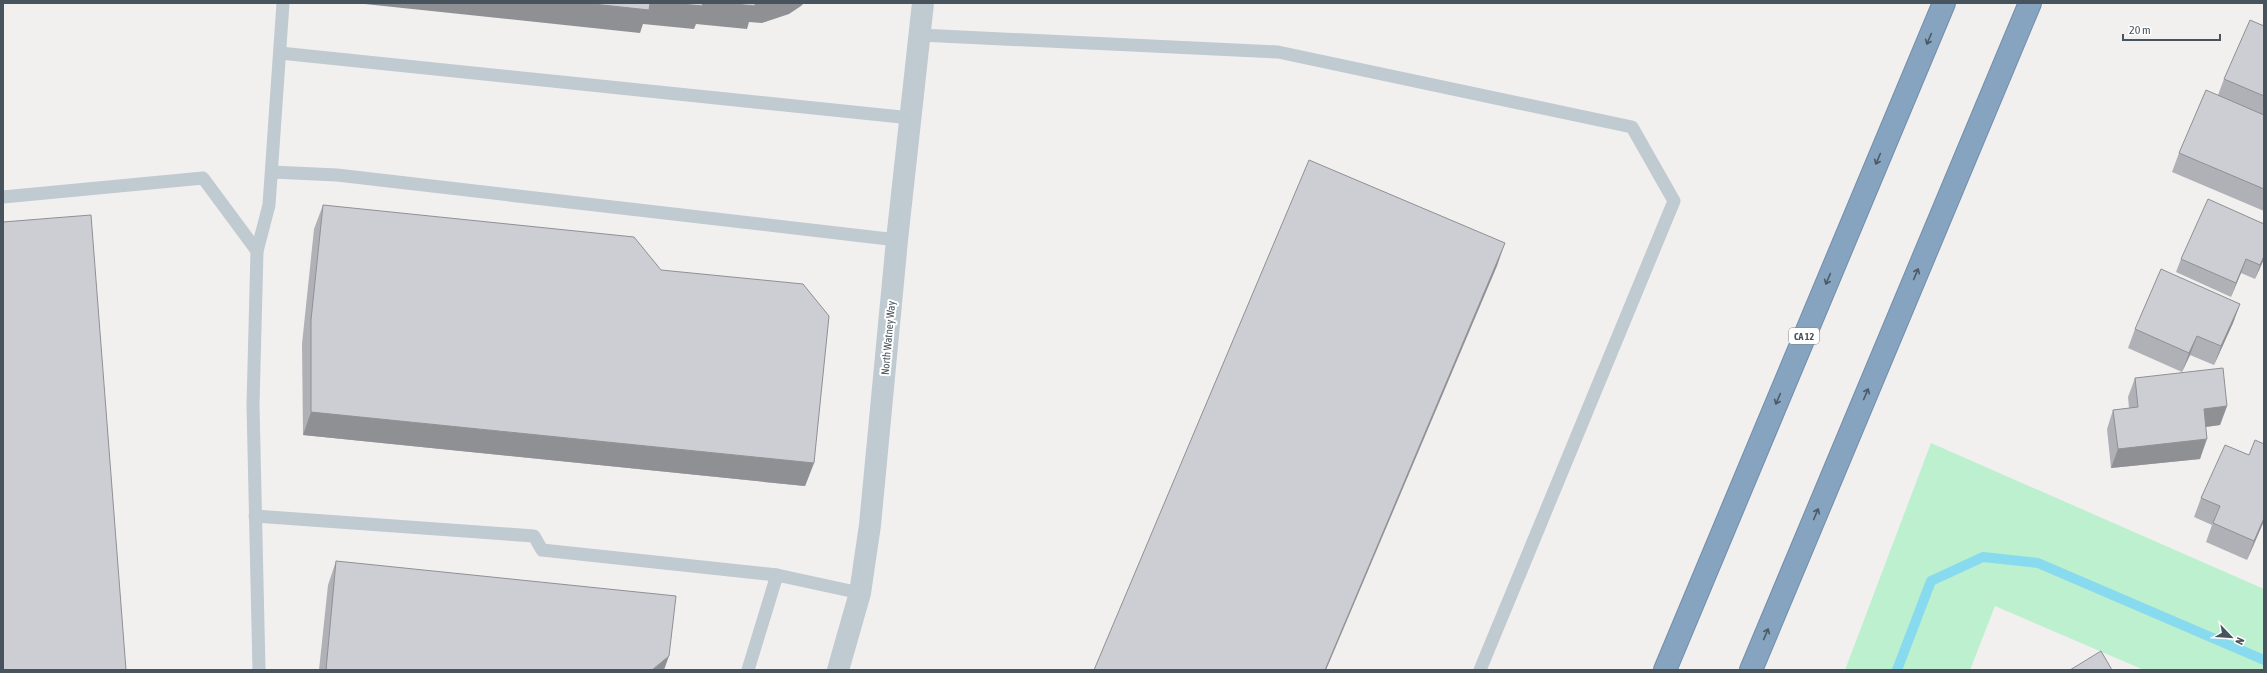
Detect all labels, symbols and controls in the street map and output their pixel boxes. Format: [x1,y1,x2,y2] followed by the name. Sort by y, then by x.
[2123,16,2220,42] scale bar
[2129,23,2151,37] text: 20 m
[1924,33,1932,45] one-way arrow
[1874,152,1882,164] one-way arrow
[1913,269,1921,281] one-way arrow
[1824,272,1832,284] one-way arrow
[879,300,897,376] street label: North Watney Way
[1789,328,1819,344] road number: CA 12
[1863,389,1871,401] one-way arrow
[1774,392,1781,404] one-way arrow
[1813,508,1821,520] one-way arrow
[2211,617,2251,657] north arrow
[1763,628,1771,640] one-way arrow
[2233,636,2247,647] text: N

